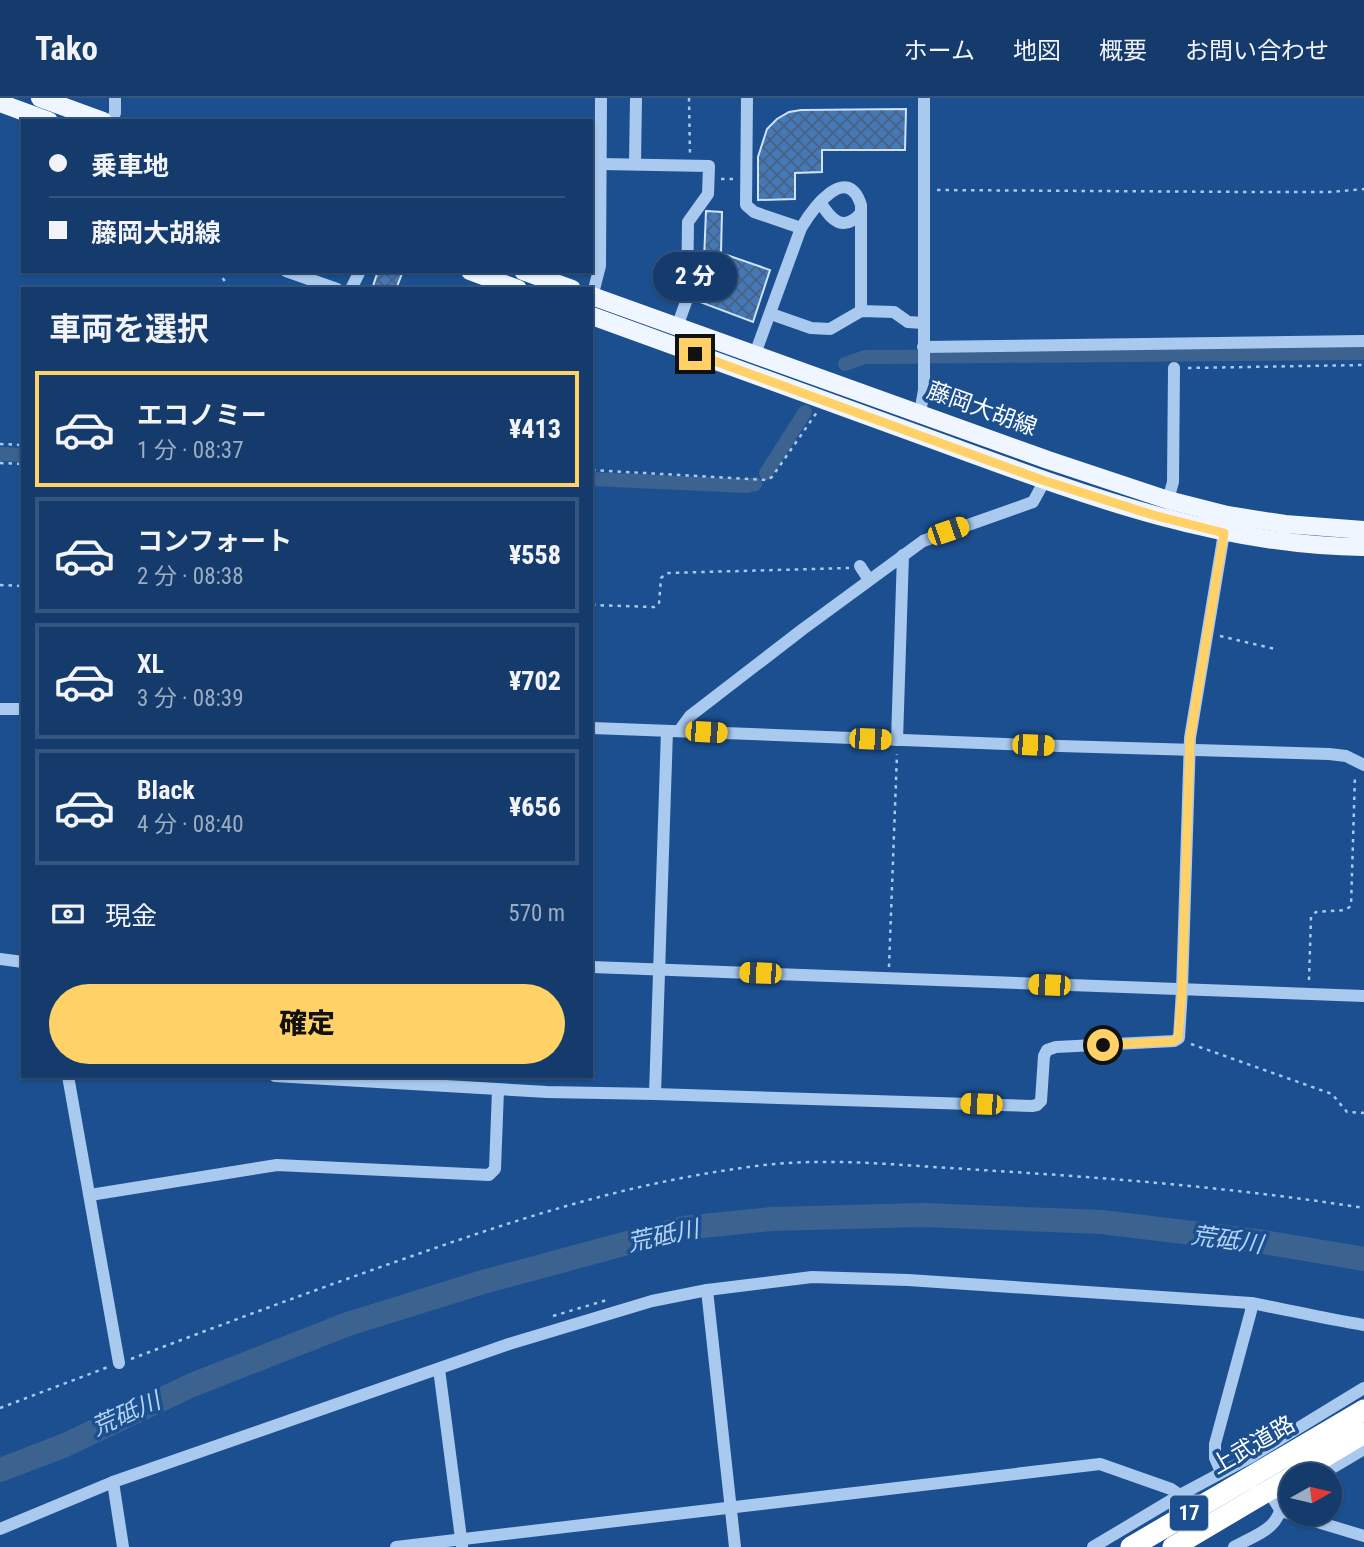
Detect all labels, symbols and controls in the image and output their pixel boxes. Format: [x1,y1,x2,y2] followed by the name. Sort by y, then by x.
[35,29,98,68] text: Tako
[904,37,975,65] text: ホーム
[1013,37,1061,65] text: 地図
[1099,37,1147,65] text: 概要
[1185,37,1329,65] text: お問い合わせ
[91,151,169,181] text: 乗車地
[91,218,221,248] text: 藤岡大胡線
[653,252,737,302] callout: 2 分
[675,263,715,290] text: 2 分
[49,310,209,348] text: 車両を選択
[679,338,711,370] route end
[923,377,1041,441] street label: 藤岡大胡線
[53,398,116,461] icon: car
[137,400,267,430] text: エコノミー
[509,414,561,444] text: ¥413
[137,437,244,464] text: 1 分 · 08:37
[925,514,972,548] car
[53,524,116,587] icon: car
[137,526,292,556] text: コンフォート
[509,540,561,570] text: ¥558
[137,563,244,590] text: 2 分 · 08:38
[137,649,164,679] text: XL
[53,650,116,713] icon: car
[509,666,561,696] text: ¥702
[137,685,244,712] text: 3 分 · 08:39
[685,720,728,744] car
[849,728,892,750] car
[1012,734,1055,756] car
[137,775,195,805] text: Black
[53,776,116,839] icon: car
[509,792,561,822] text: ¥656
[137,811,244,838] text: 4 分 · 08:40
[49,895,87,933] icon: cash
[508,900,565,927] text: 570 m
[105,901,157,931] text: 現金
[739,962,782,984] car
[1028,974,1071,996] car
[49,984,565,1064] button: 確定
[1087,1029,1119,1061] route start
[960,1093,1003,1115] car
[625,1214,704,1257] water label: 荒砥川
[1189,1221,1268,1259] water label: 荒砥川
[87,1385,167,1441] water label: 荒砥川
[1206,1410,1300,1480] street label: 上武道路
[1279,1463,1342,1526] north arrow
[1279,1463,1342,1526] map controls
[1170,1496,1208,1530] road number: 17

